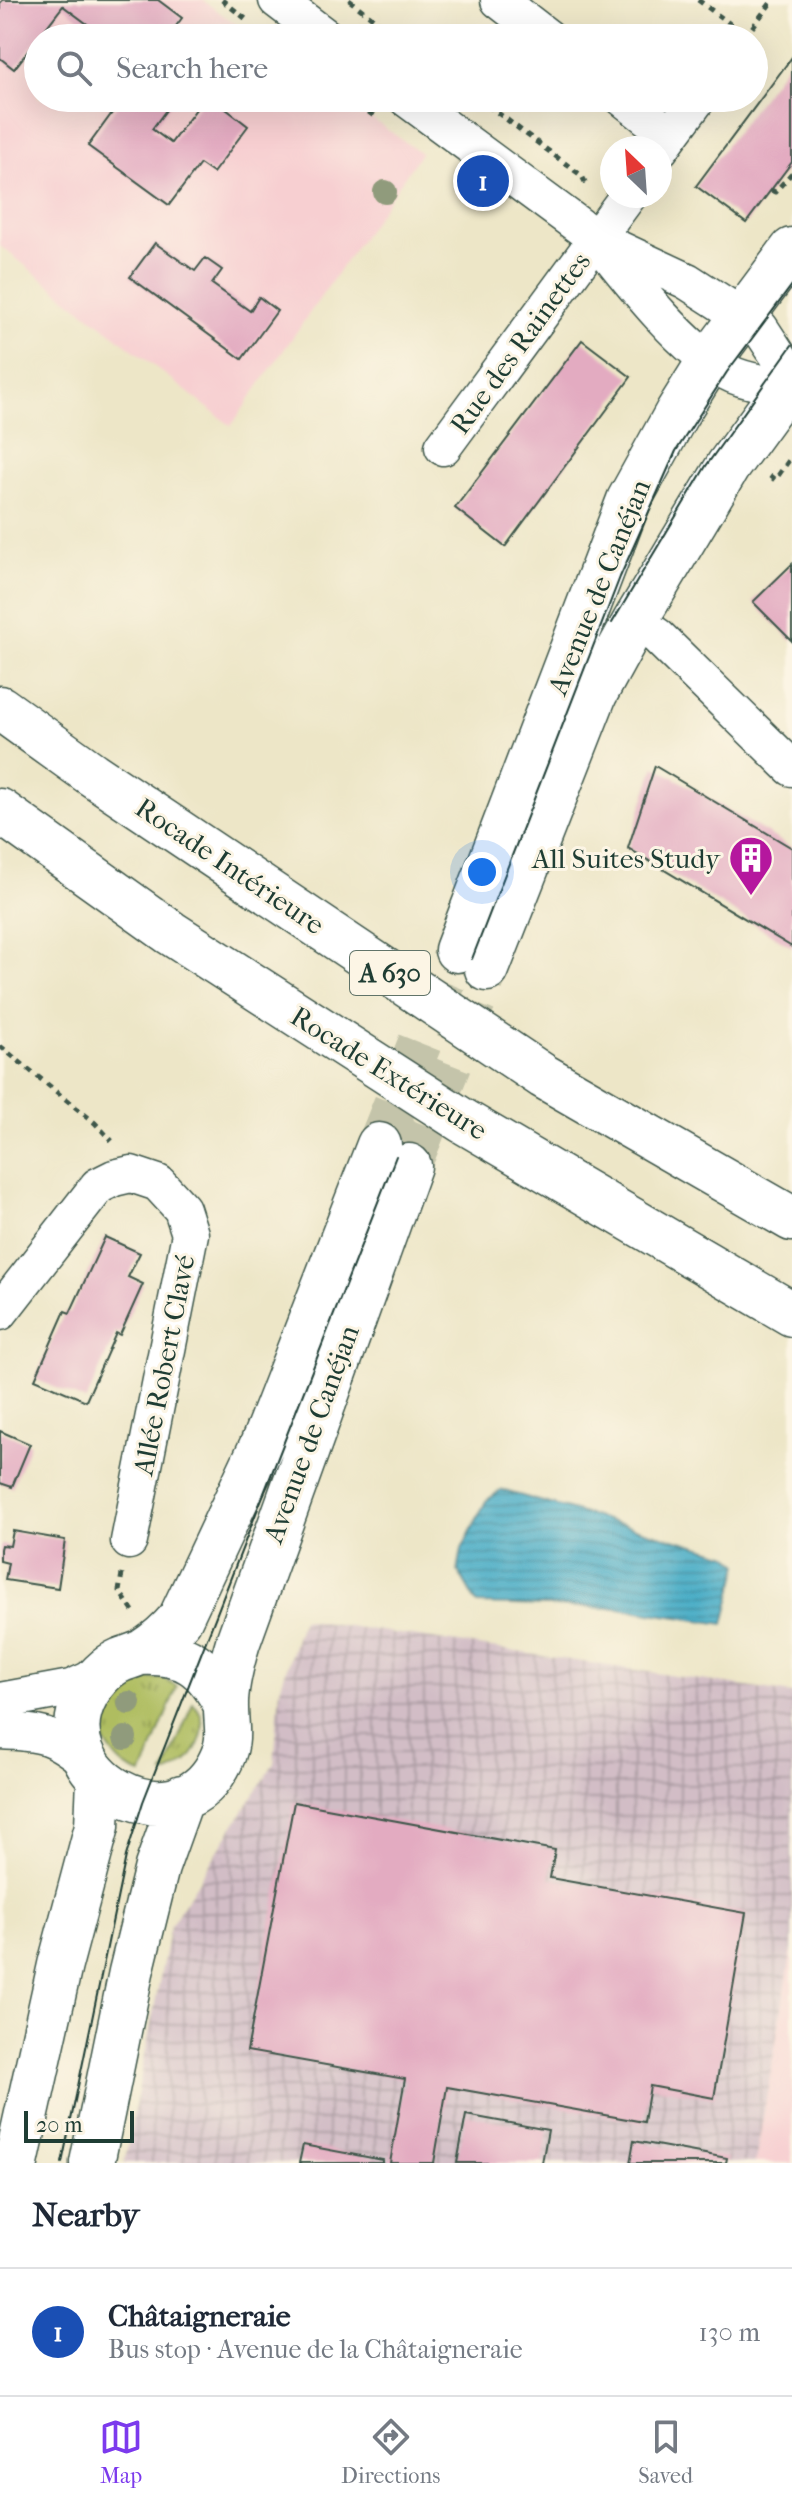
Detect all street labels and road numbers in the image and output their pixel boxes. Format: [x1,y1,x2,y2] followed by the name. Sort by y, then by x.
[443,246,597,440] street label: Rue des Rainettes
[540,474,657,701] street label: Avenue de Canéjan
[129,791,331,941] street label: Rocade Intérieure
[350,951,430,995] road number: A 630
[285,999,493,1147] street label: Rocade Extérieure
[126,1252,202,1479] street label: Allée Robert Clavé
[256,1320,366,1548] street label: Avenue de Canéjan

